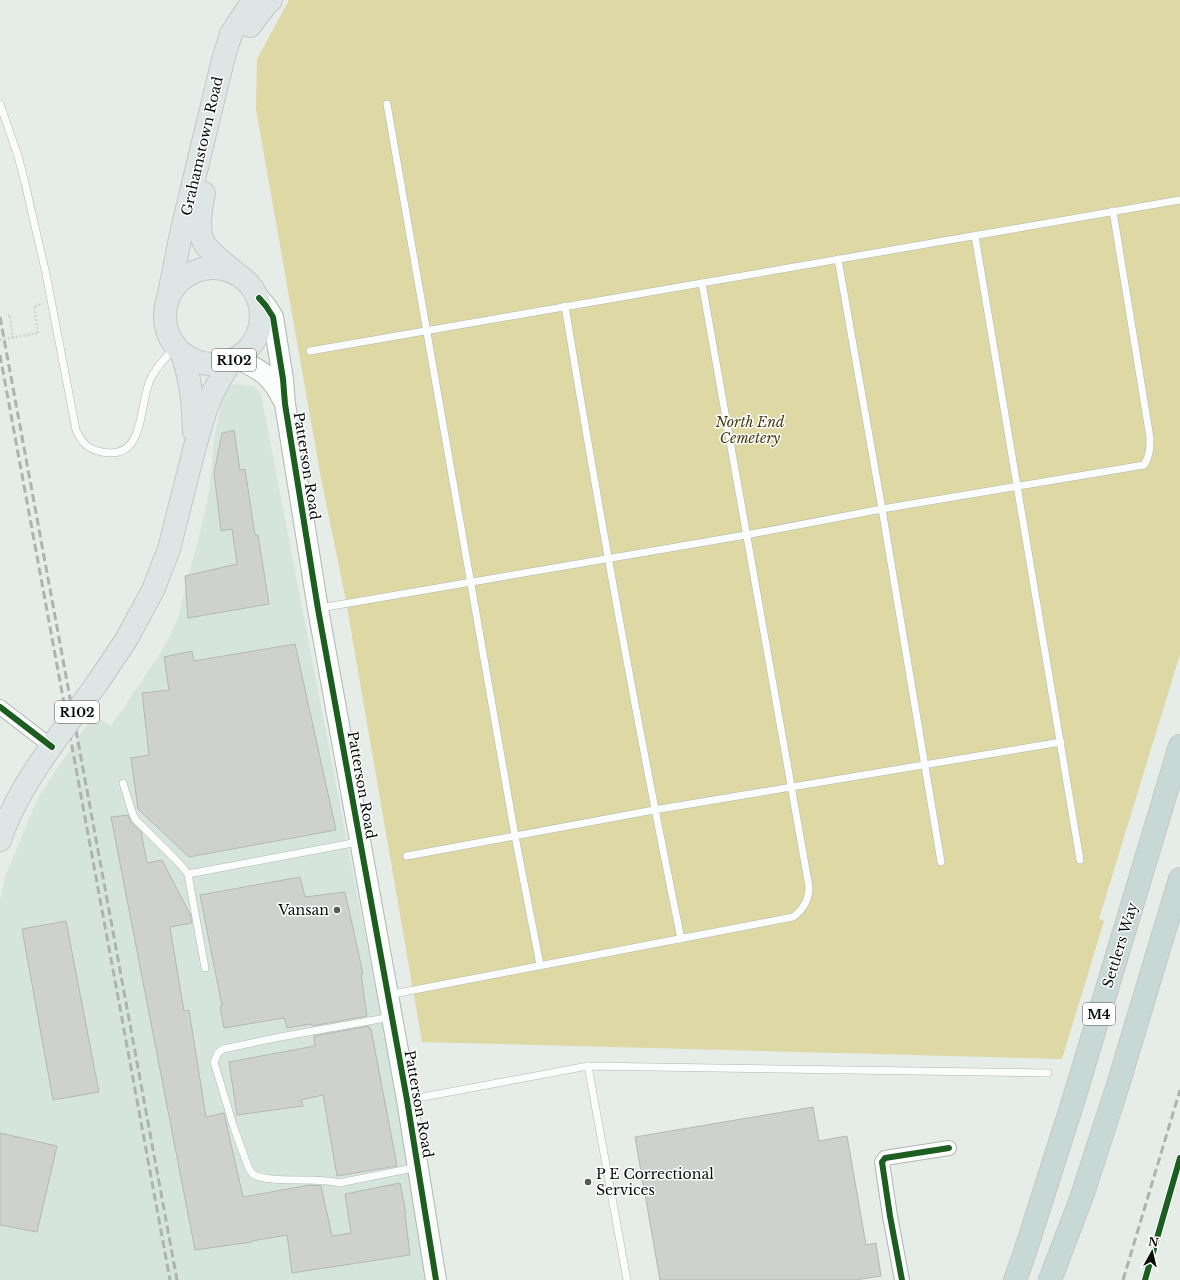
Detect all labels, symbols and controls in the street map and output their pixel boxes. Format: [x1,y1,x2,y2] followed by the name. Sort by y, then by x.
[177,74,227,217] street label: Grahamstown Road
[212,349,256,371] road number: R102
[290,411,324,522] street label: Patterson Road
[715,413,785,447] park label: North End Cemetery
[55,701,99,723] road number: R102
[344,730,380,841] street label: Patterson Road
[1098,900,1142,990] street label: Settlers Way
[277,901,329,919] place label: Vansan
[332,905,342,915] marker: Vansan
[1083,1003,1115,1025] road number: M4
[401,1049,437,1160] street label: Patterson Road
[596,1165,714,1199] place label: P E Correctional Services
[583,1177,593,1187] marker: P E Correctional Services
[1132,1232,1172,1272] north arrow
[1147,1234,1160,1250] text: N

